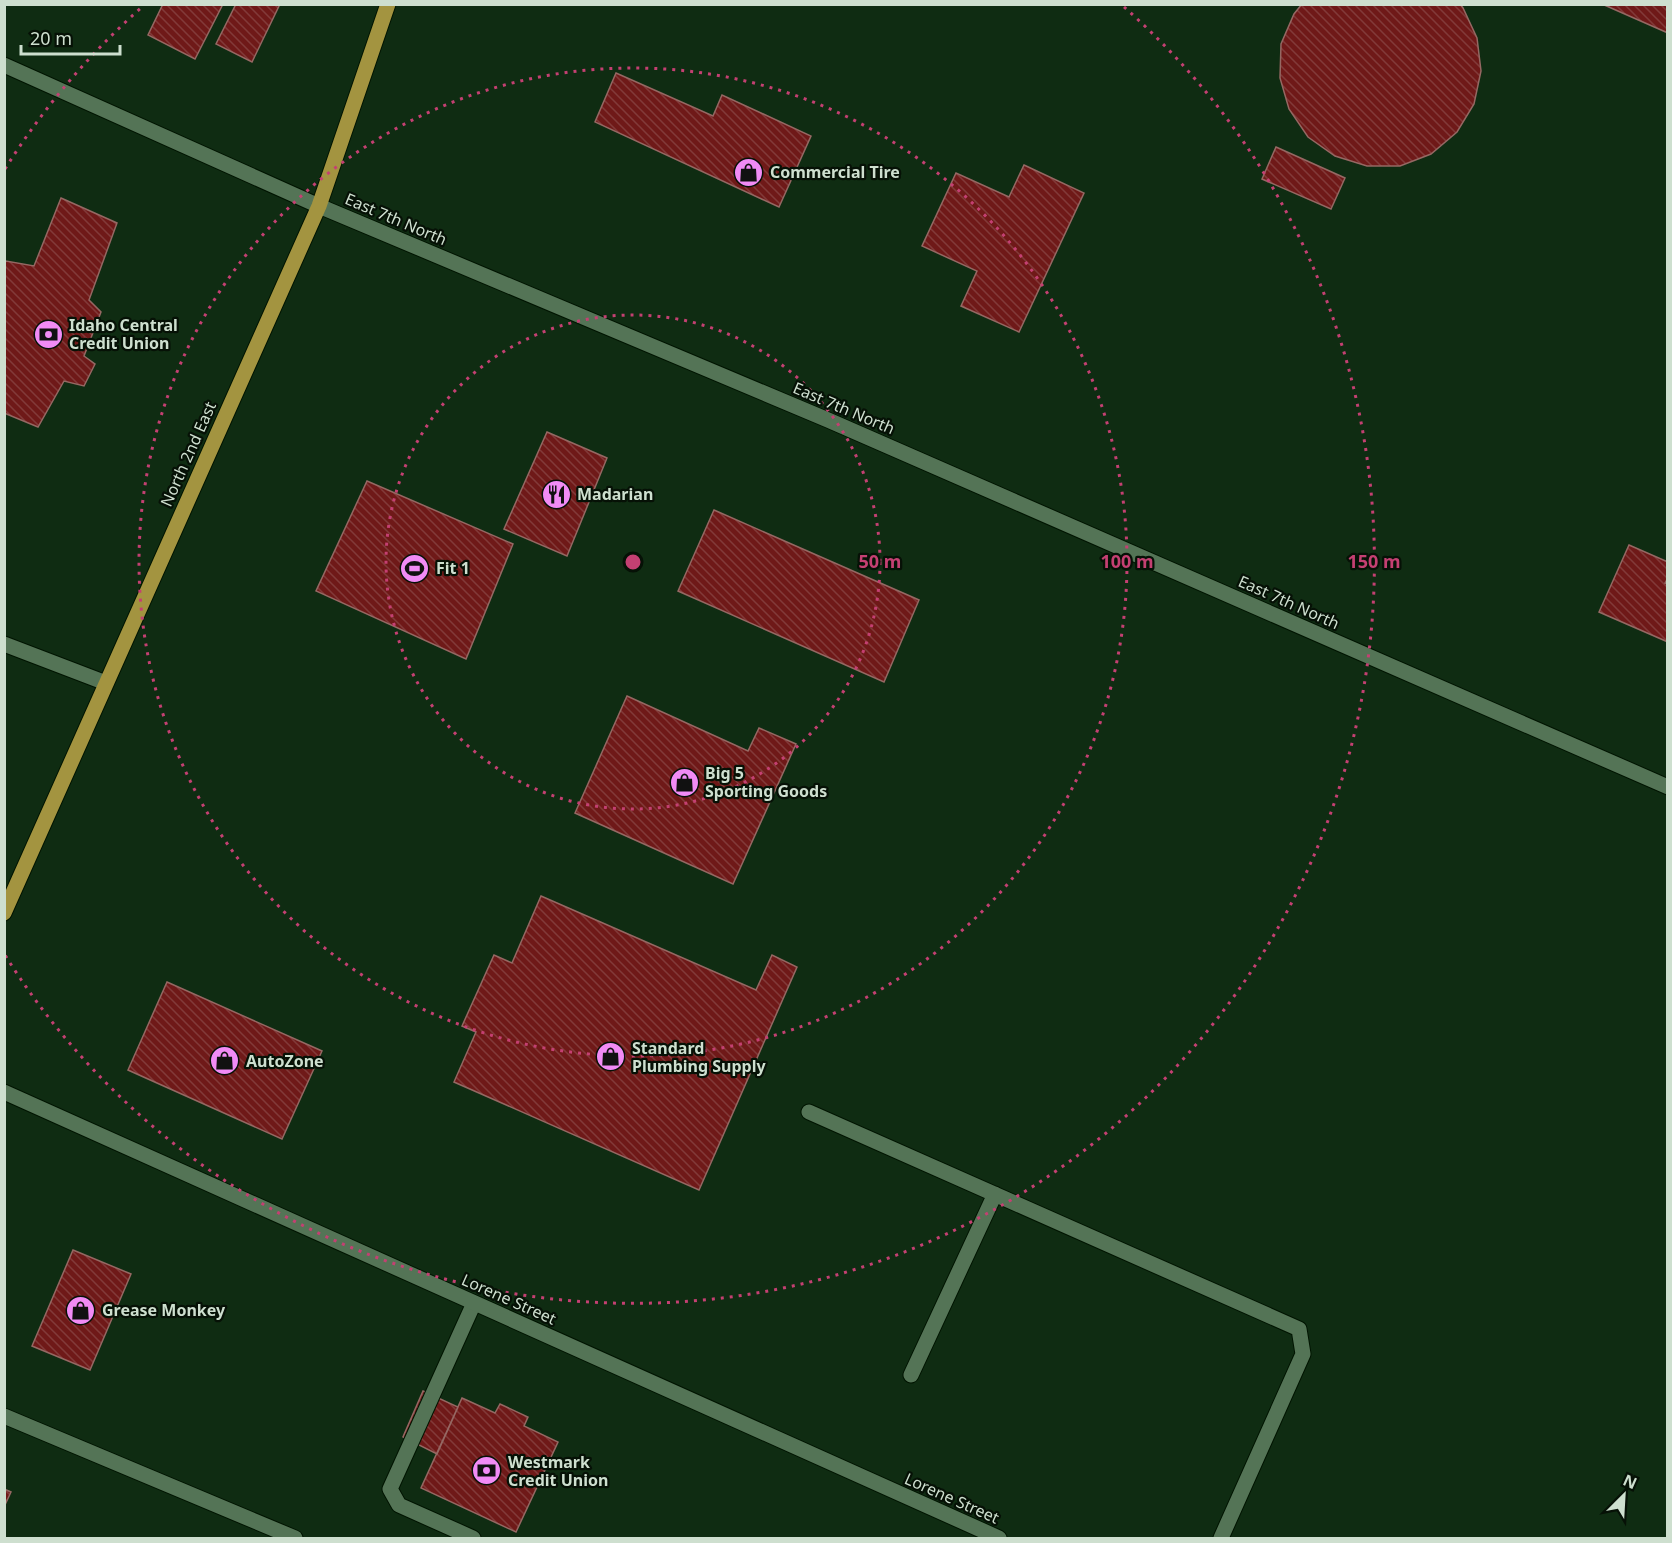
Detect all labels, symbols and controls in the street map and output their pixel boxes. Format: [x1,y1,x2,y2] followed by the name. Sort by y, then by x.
[21,18,120,56] scale bar
[30,26,72,50] text: 20 m
[733,156,765,188] shop icon: Commercial Tire
[770,161,900,183] place label: Commercial Tire
[342,188,450,250] street label: East 7th North
[69,314,178,354] place label: Idaho Central Credit Union
[32,318,64,350] bank icon: Idaho Central Credit Union
[790,377,898,439] street label: East 7th North
[155,398,221,510] street label: North 2nd East
[540,478,572,510] restaurant icon: Madarian
[577,483,653,505] place label: Madarian
[859,549,901,573] text: 50 m
[1100,549,1154,573] text: 100 m
[1347,549,1401,573] text: 150 m
[399,552,431,584] sports icon: Fit 1
[623,552,643,572] centre of rings
[436,557,470,579] place label: Fit 1
[1235,570,1343,634] street label: East 7th North
[705,762,827,802] place label: Big 5 Sporting Goods
[668,766,700,798] shop icon: Big 5 Sporting Goods
[632,1037,766,1077] place label: Standard Plumbing Supply
[595,1041,627,1073] shop icon: Standard Plumbing Supply
[209,1045,241,1077] shop icon: AutoZone
[246,1050,324,1072] place label: AutoZone
[458,1268,560,1330] street label: Lorene Street
[65,1294,97,1326] shop icon: Grease Monkey
[102,1299,226,1321] place label: Grease Monkey
[508,1451,608,1491] place label: Westmark Credit Union
[471,1455,503,1487] bank icon: Westmark Credit Union
[1594,1465,1654,1525] north arrow
[901,1467,1003,1529] street label: Lorene Street
[1620,1469,1641,1494] text: N

